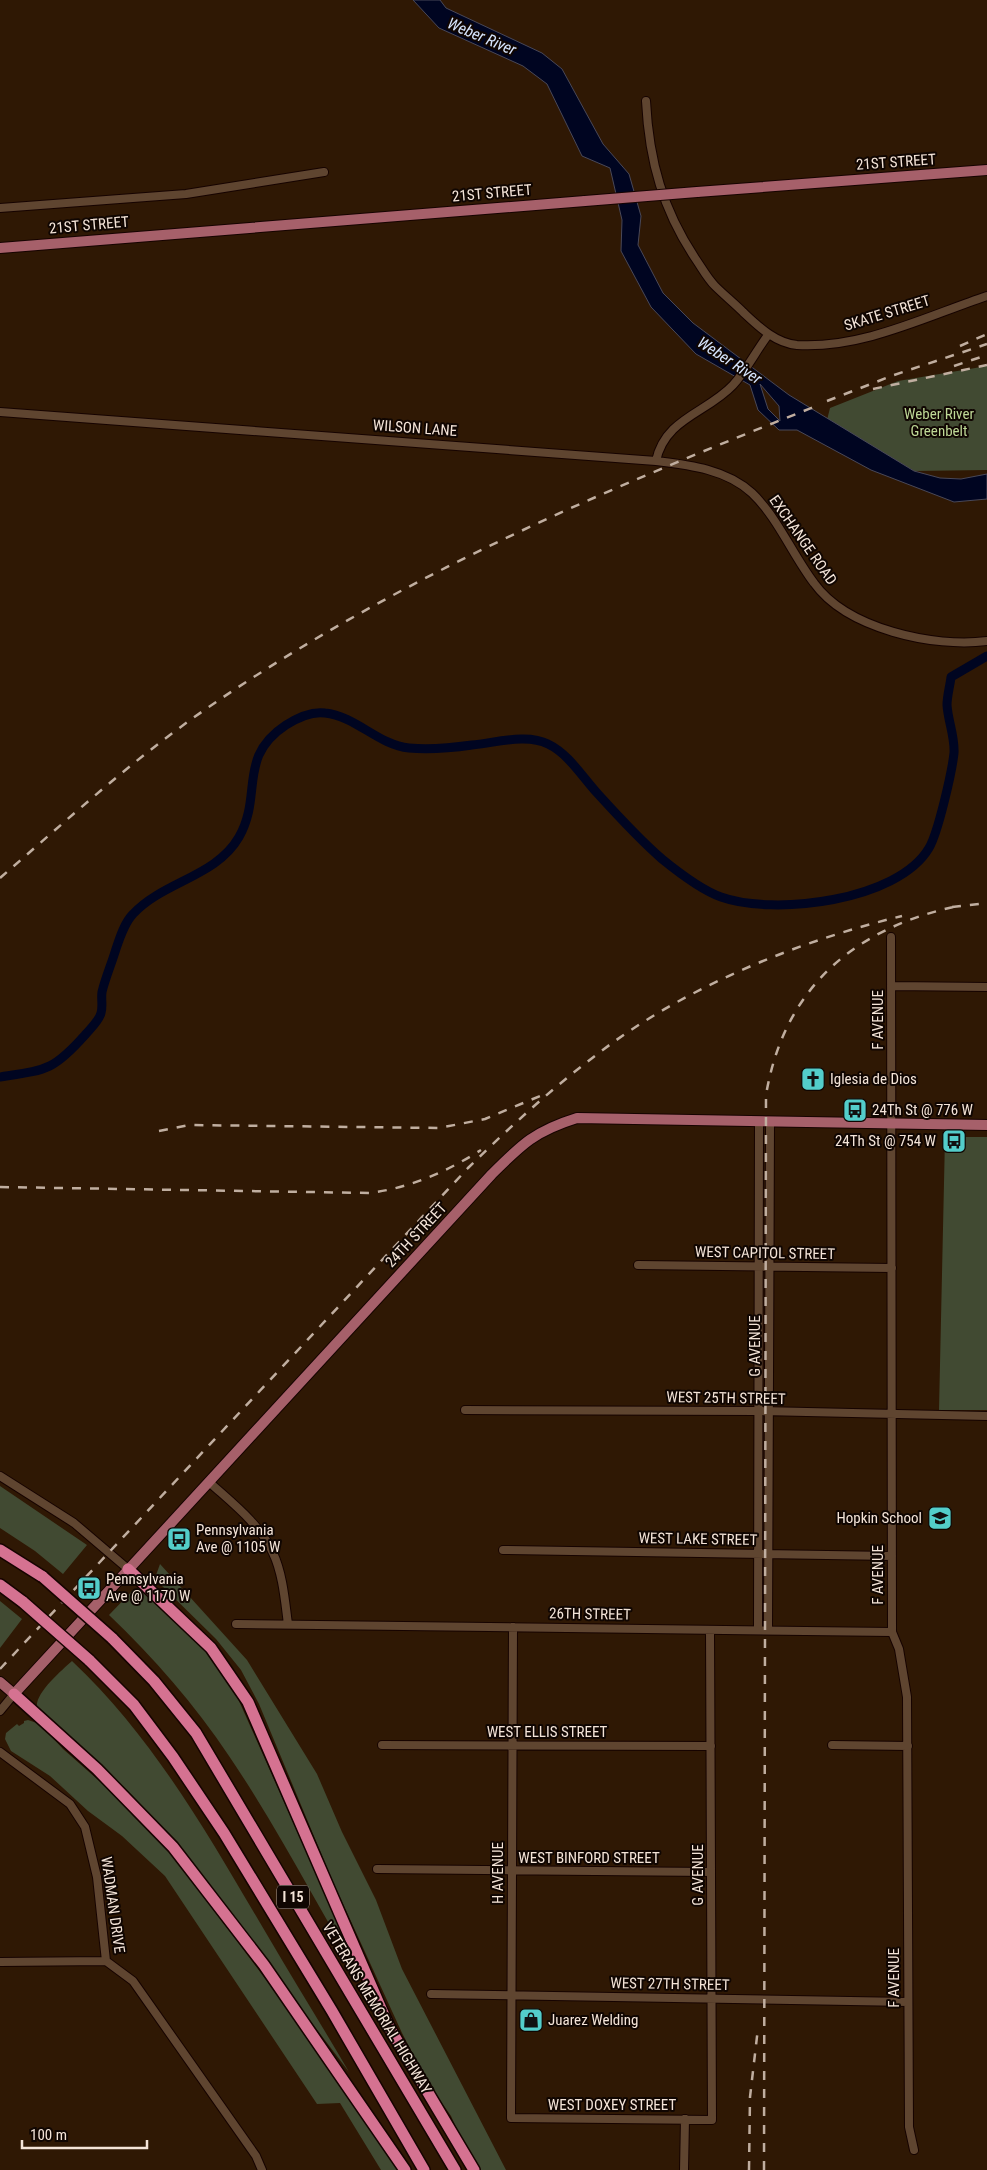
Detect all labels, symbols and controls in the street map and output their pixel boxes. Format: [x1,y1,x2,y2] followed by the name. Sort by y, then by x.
[445,14,520,60] water label: Weber River
[855,150,937,174] street label: 21ST STREET
[451,181,533,205] street label: 21ST STREET
[48,213,130,237] street label: 21ST STREET
[842,291,932,335] street label: SKATE STREET
[694,333,766,389] water label: Weber River
[904,405,974,440] park label: Weber River Greenbelt
[372,416,458,440] street label: WILSON LANE
[765,492,841,588] street label: EXCHANGE ROAD
[869,990,887,1050] street label: F AVENUE
[800,1066,826,1092] church icon: Iglesia de Dios
[830,1070,917,1088] place label: Iglesia de Dios
[842,1097,868,1123] bus stop icon: 24Th St @ 776 W
[872,1101,974,1119] place label: 24Th St @ 776 W
[941,1128,967,1154] bus stop icon: 24Th St @ 754 W
[835,1132,937,1150] place label: 24Th St @ 754 W
[382,1199,451,1271] street label: 24TH STREET
[695,1243,835,1263] street label: WEST CAPITOL STREET
[746,1315,764,1377] street label: G AVENUE
[666,1388,786,1408] street label: WEST 25TH STREET
[927,1505,953,1531] school or university icon: Hopkin School
[836,1509,922,1527] place label: Hopkin School
[196,1521,281,1556] place label: Pennsylvania Ave @ 1105 W
[166,1526,192,1552] bus stop icon: Pennsylvania Ave @ 1105 W
[638,1529,758,1549] street label: WEST LAKE STREET
[869,1545,887,1605] street label: F AVENUE
[106,1570,191,1605] place label: Pennsylvania Ave @ 1170 W
[76,1575,102,1601] bus stop icon: Pennsylvania Ave @ 1170 W
[549,1604,631,1624] street label: 26TH STREET
[487,1723,608,1741] street label: WEST ELLIS STREET
[489,1842,507,1904] street label: H AVENUE
[689,1844,707,1906] street label: G AVENUE
[518,1849,660,1867] street label: WEST BINFORD STREET
[97,1856,129,1954] street label: WADMAN DRIVE
[277,1885,309,1908] road number: I 15
[319,1919,435,2097] street label: VETERANS MEMORIAL HIGHWAY
[885,1948,903,2008] street label: F AVENUE
[610,1974,730,1994] street label: WEST 27TH STREET
[518,2007,544,2033] shop icon: Juarez Welding
[548,2011,638,2029] place label: Juarez Welding
[548,2096,676,2114] street label: WEST DOXEY STREET
[22,2118,148,2150] scale bar
[30,2126,67,2144] text: 100 m

